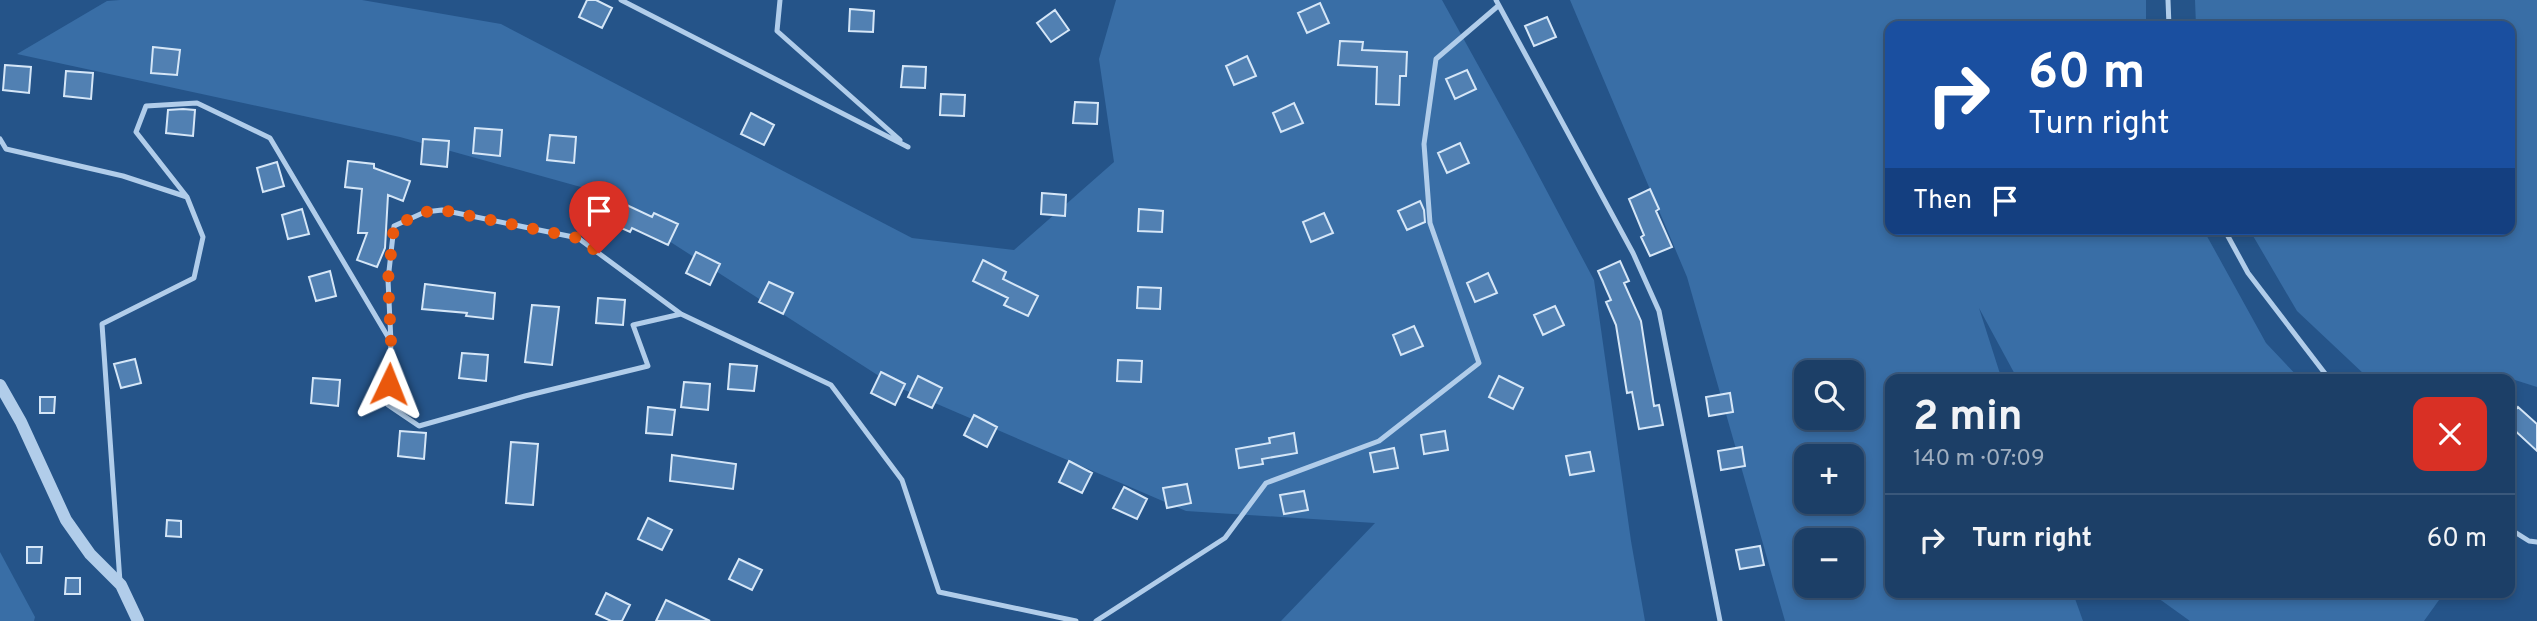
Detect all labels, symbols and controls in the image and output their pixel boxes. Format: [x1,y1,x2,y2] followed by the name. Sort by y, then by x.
[2028,44,2146,106] text: 60 m
[1913,49,2004,140] icon: right
[2028,105,2170,145] text: Turn right
[569,181,629,253] pin
[1986,182,2024,220] icon: arrive
[1913,185,1972,218] text: Then
[580,192,618,230] icon: arrive
[352,347,426,421] position arrow
[1794,360,1864,598] map controls
[1794,360,1864,430] button: search
[1913,392,2023,445] text: 2 min
[2413,397,2487,471] button: close
[1794,444,1864,514] button: +
[1913,445,2045,474] text: 140 m · 07:09
[1913,521,1951,559] icon: right
[1972,523,2092,556] text: Turn right
[2427,523,2487,556] text: 60 m
[1794,528,1864,598] button: −

